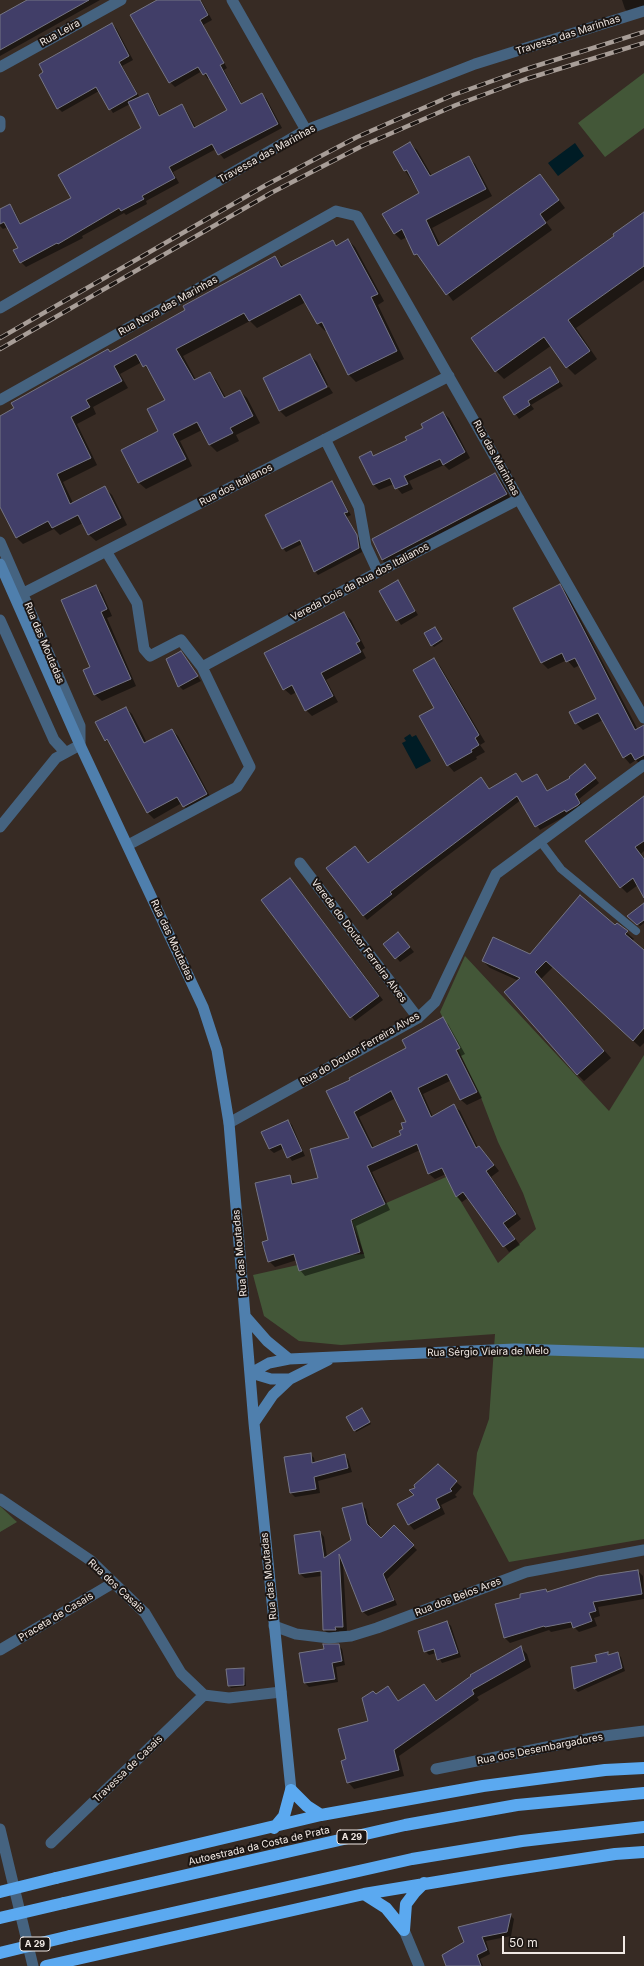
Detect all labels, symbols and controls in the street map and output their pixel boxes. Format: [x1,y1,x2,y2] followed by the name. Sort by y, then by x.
[514,12,622,58] street label: Travessa das Marinhas
[38,17,82,49] street label: Rua Leira
[216,122,318,186] street label: Travessa das Marinhas
[116,274,220,338] street label: Rua Nova das Marinhas
[470,418,522,498] street label: Rua das Marinhas
[197,461,275,509] street label: Rua dos Italianos
[289,540,431,624] street label: Vereda Dois da Rua dos Italianos
[21,600,67,686] street label: Rua das Moutadas
[309,877,409,1005] street label: Vereda do Doutor Ferreira Alves
[148,898,196,982] street label: Rua das Moutadas
[298,1010,422,1088] street label: Rua do Doutor Ferreira Alves
[230,1209,250,1297] street label: Rua das Moutadas
[427,1345,549,1359] street label: Rua Sérgio Vieira de Melo
[258,1532,280,1620] street label: Rua das Moutadas
[85,1557,147,1615] street label: Rua dos Casais
[413,1575,503,1619] street label: Rua dos Belos Ares
[16,1590,96,1644] street label: Praceta de Casais
[476,1731,604,1767] street label: Rua dos Desembargadores
[91,1733,165,1805] street label: Travessa de Casais
[187,1824,331,1868] street label: Autoestrada da Costa de Prata
[337,1830,367,1844] road number: A 29
[504,1928,627,1954] scale bar
[509,1935,538,1950] text: 50 m
[20,1937,50,1951] road number: A 29

